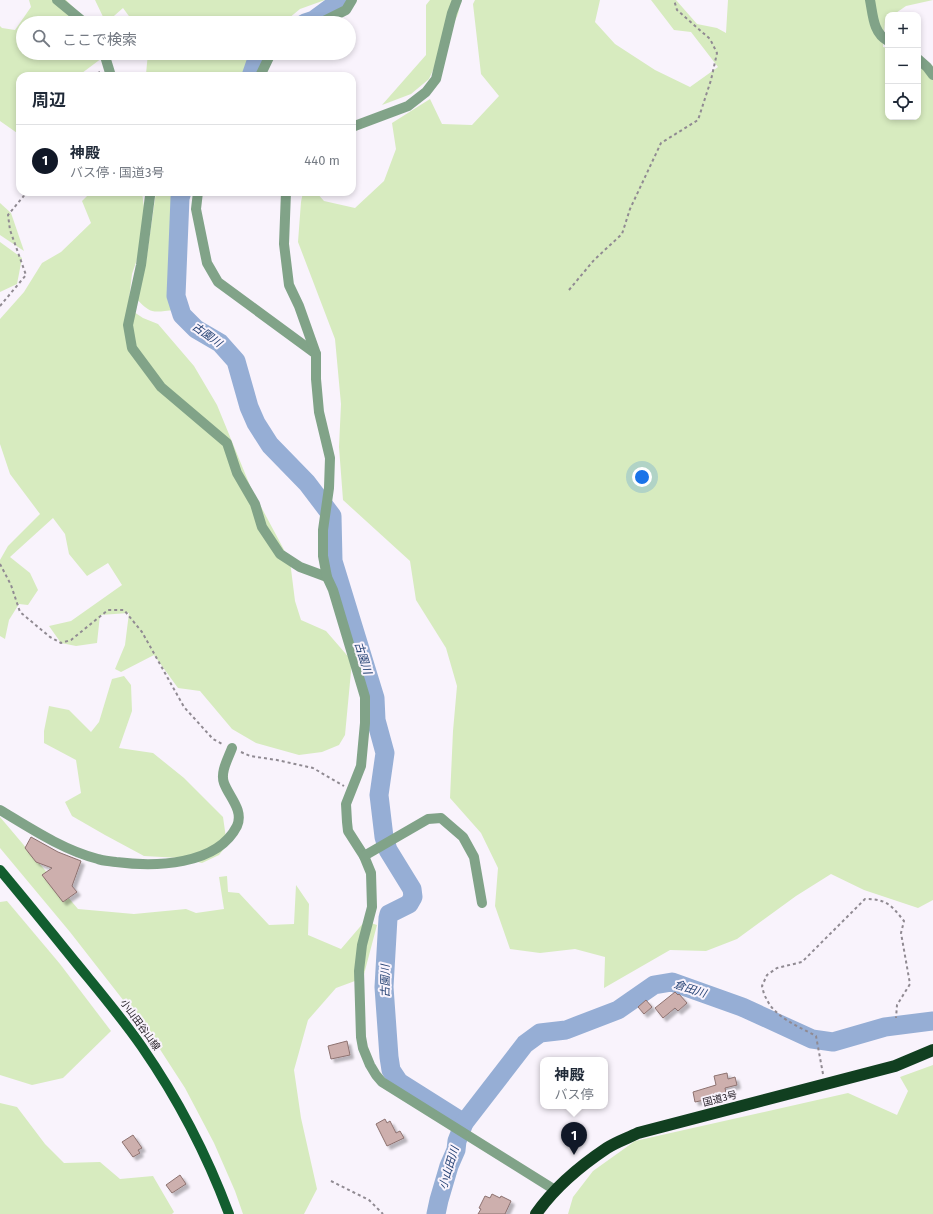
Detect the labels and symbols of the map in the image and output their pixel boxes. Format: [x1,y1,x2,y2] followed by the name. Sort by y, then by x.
[190,320,225,351] water label: 古園川
[632,467,652,487] your location
[352,640,374,677] water label: 古園川
[379,964,392,998] water label: 古園川
[672,978,709,1001] water label: 倉田川
[118,997,162,1053] street label: 小山田谷山線
[702,1089,738,1109] street label: 国道3号
[561,1122,587,1155] pin: 1
[436,1144,462,1191] water label: 小山田川

